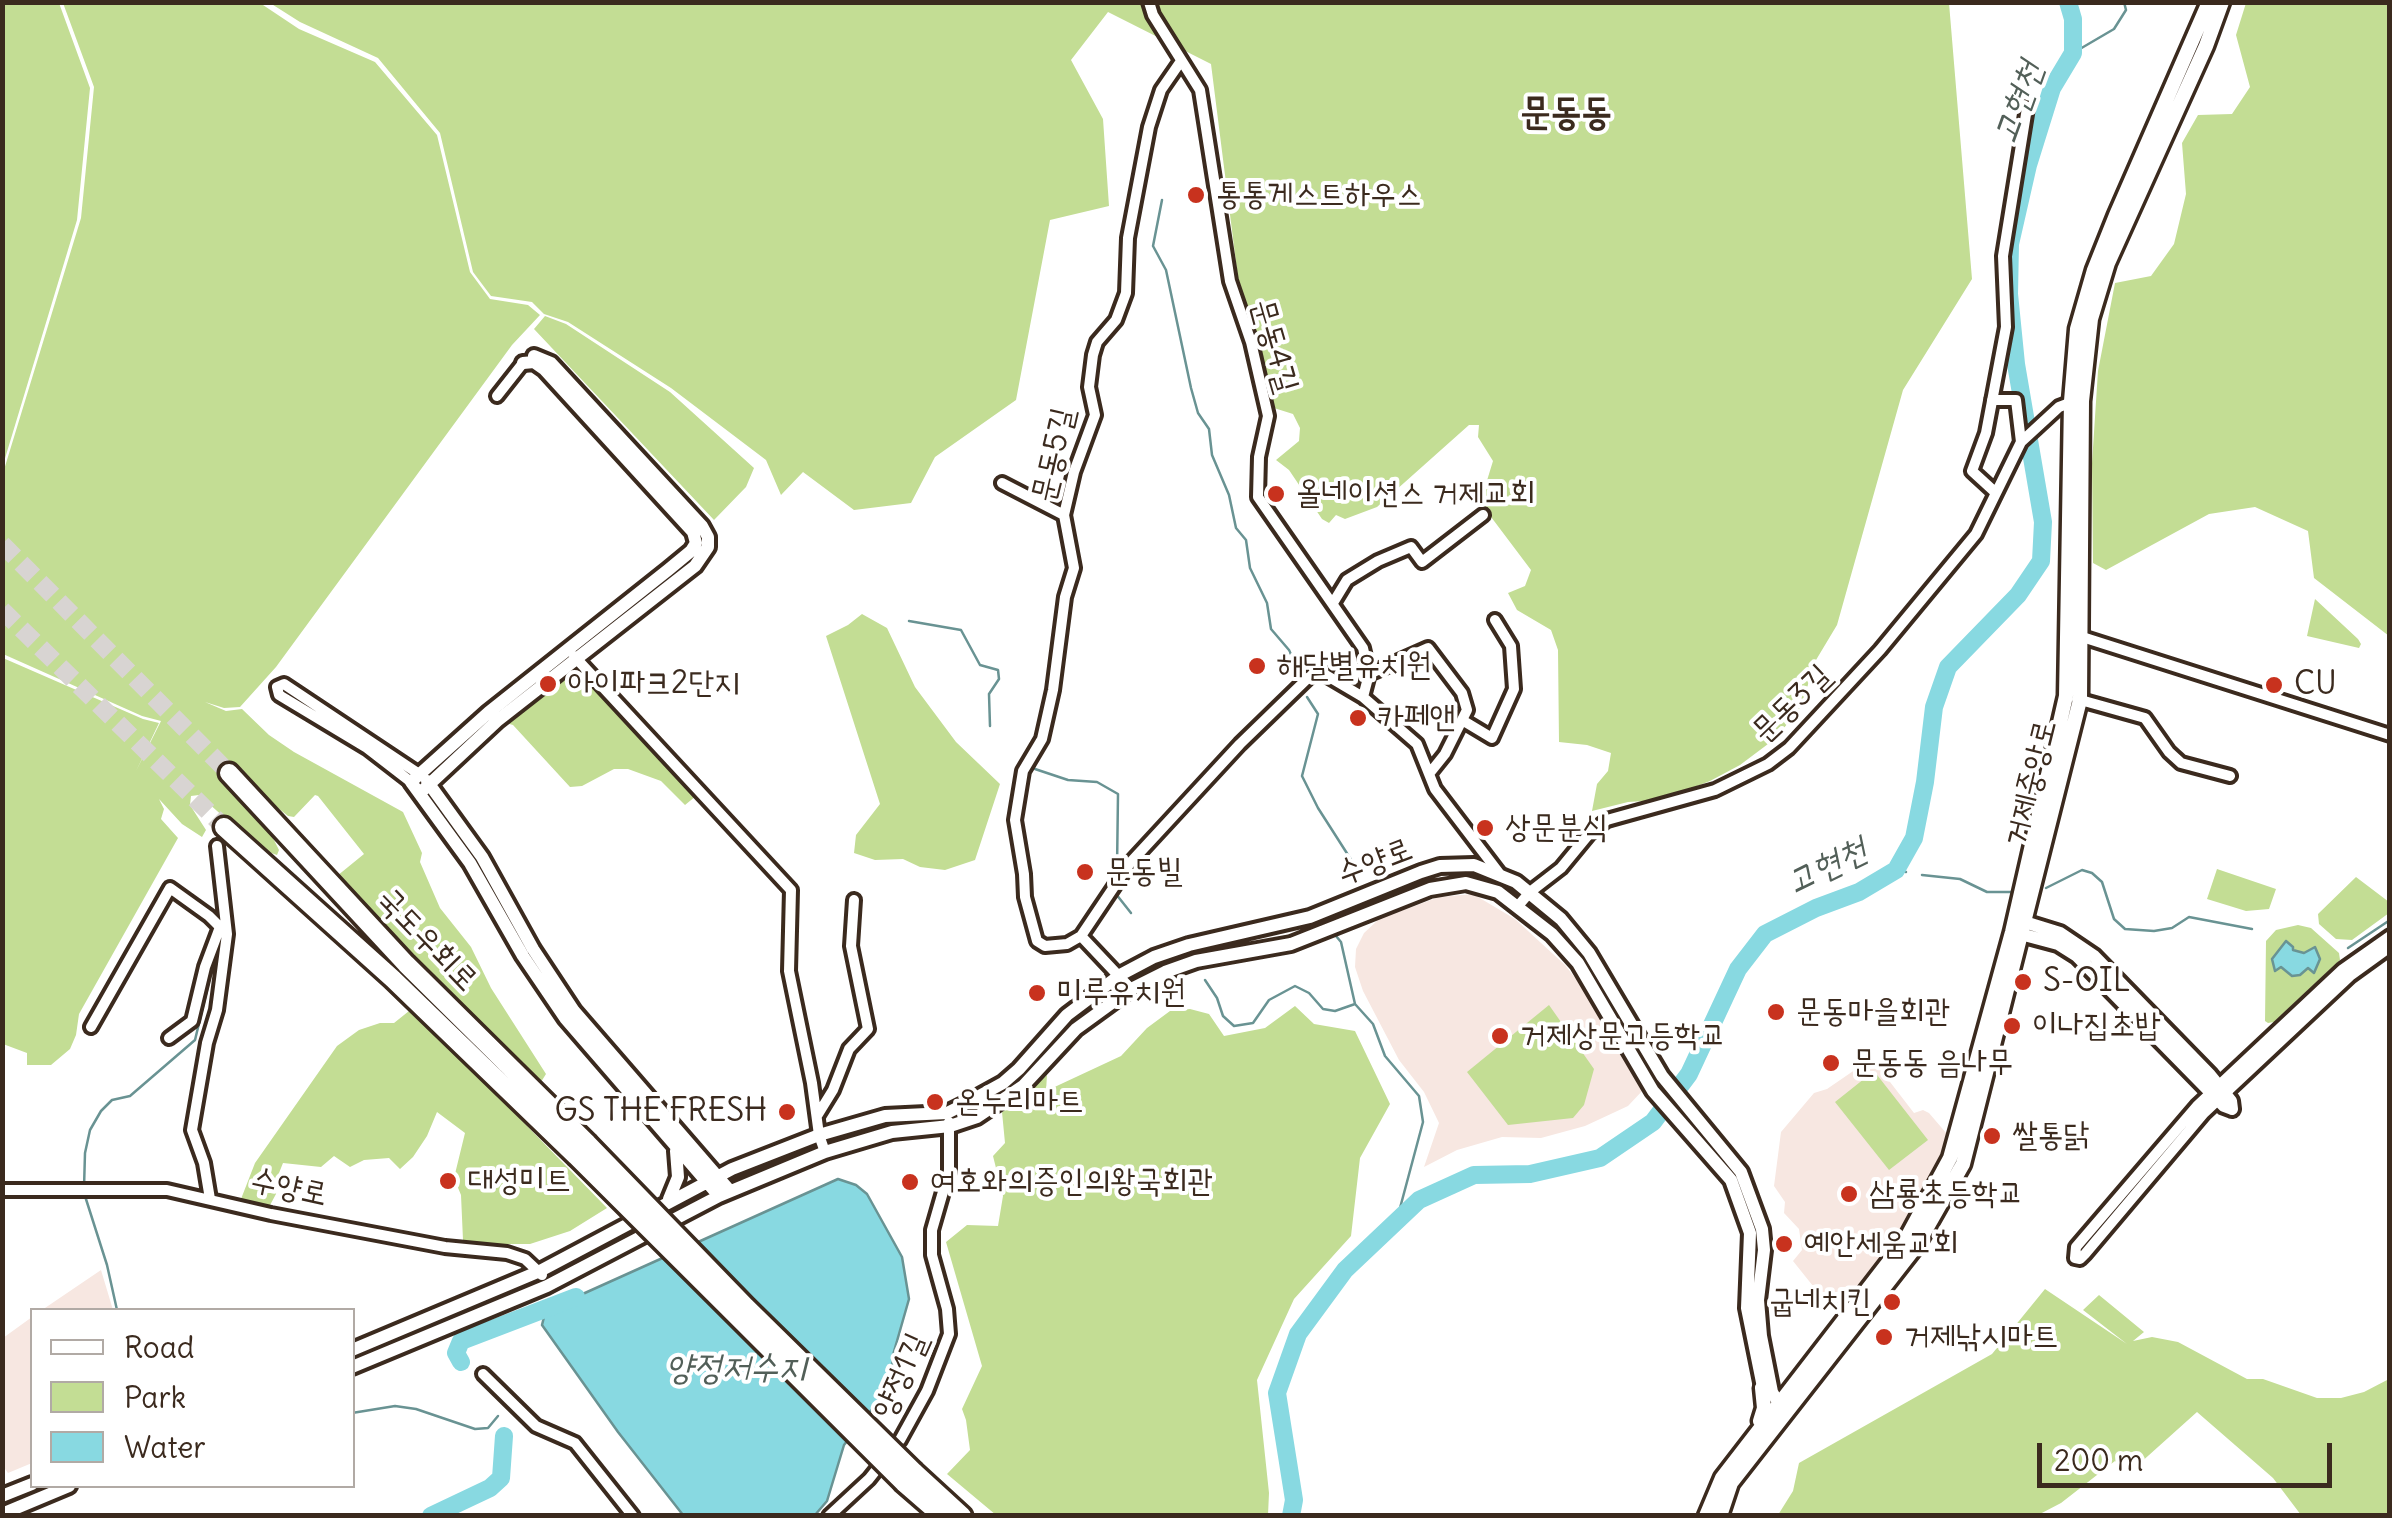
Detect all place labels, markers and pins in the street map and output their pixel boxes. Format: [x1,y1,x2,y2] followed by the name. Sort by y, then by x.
[1216,176,1422,214] place label: 통통게스트하우스
[1185,184,1207,206] marker: 통통게스트하우스
[1296,475,1535,513] place label: 올네이션스 거제교회
[1265,483,1287,505] marker: 올네이션스 거제교회
[1277,647,1432,685] place label: 해달별유치원
[1246,655,1268,677] marker: 해달별유치원
[568,665,740,703] place label: 아이파크2단지
[2294,666,2337,704] place label: CU
[537,673,559,695] marker: 아이파크2단지
[2263,674,2285,696] marker: CU
[1378,699,1455,737] place label: 카페앤
[1347,707,1369,729] marker: 카페앤
[1505,809,1608,847] place label: 상문분식
[1474,817,1496,839] marker: 상문분식
[1105,853,1182,891] place label: 문동빌
[1074,861,1096,883] marker: 문동빌
[2043,963,2130,1001] place label: S-OIL
[2012,971,2034,993] marker: S-OIL
[1057,974,1186,1012] place label: 미루유치원
[1026,982,1048,1004] marker: 미루유치원
[1796,993,1950,1031] place label: 문동마을회관
[1765,1001,1787,1023] marker: 문동마을회관
[2032,1007,2161,1045] place label: 이나집초밥
[2001,1015,2023,1037] marker: 이나집초밥
[1520,1017,1726,1055] place label: 거제상문고등학교
[1489,1025,1511,1047] marker: 거제상문고등학교
[1851,1044,2013,1082] place label: 문동동 음나무
[1820,1052,1842,1074] marker: 문동동 음나무
[955,1083,1084,1121] place label: 온누리마트
[924,1091,946,1113] marker: 온누리마트
[555,1093,767,1131] place label: GS THE FRESH
[776,1101,798,1123] marker: GS THE FRESH
[2012,1117,2089,1155] place label: 쌀통닭
[1981,1125,2003,1147] marker: 쌀통닭
[468,1162,571,1200] place label: 대성미트
[930,1163,1213,1201] place label: 여호와의증인의왕국회관
[437,1170,459,1192] marker: 대성미트
[899,1171,921,1193] marker: 여호와의증인의왕국회관
[1869,1175,2024,1213] place label: 삼룡초등학교
[1838,1183,1860,1205] marker: 삼룡초등학교
[1804,1225,1958,1263] place label: 예안세움교회
[1773,1233,1795,1255] marker: 예안세움교회
[1769,1283,1872,1321] place label: 굽네치킨
[1881,1291,1903,1313] marker: 굽네치킨
[1904,1318,2058,1356] place label: 거제낚시마트
[1873,1326,1895,1348] marker: 거제낚시마트

